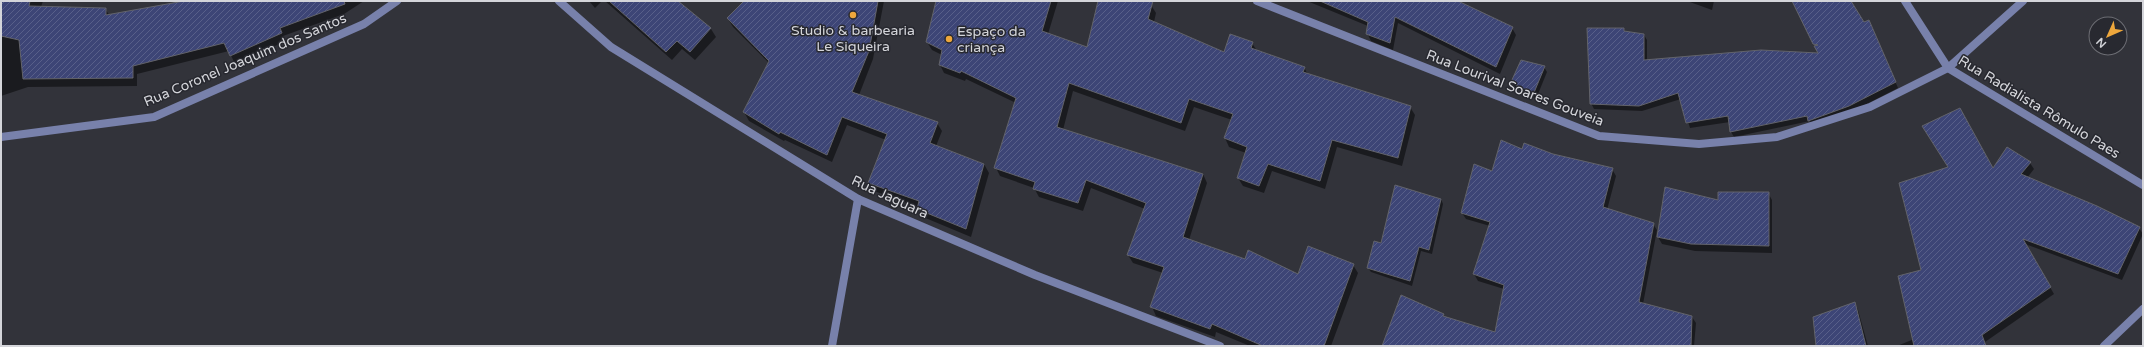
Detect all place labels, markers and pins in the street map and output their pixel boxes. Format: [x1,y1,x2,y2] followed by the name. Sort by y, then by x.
[848,10,858,20] marker: Studio & barbearia Le Siqueira
[791,22,915,55] place label: Studio & barbearia Le Siqueira
[957,23,1026,56] place label: Espaço da criança
[944,34,954,44] marker: Espaço da criança

